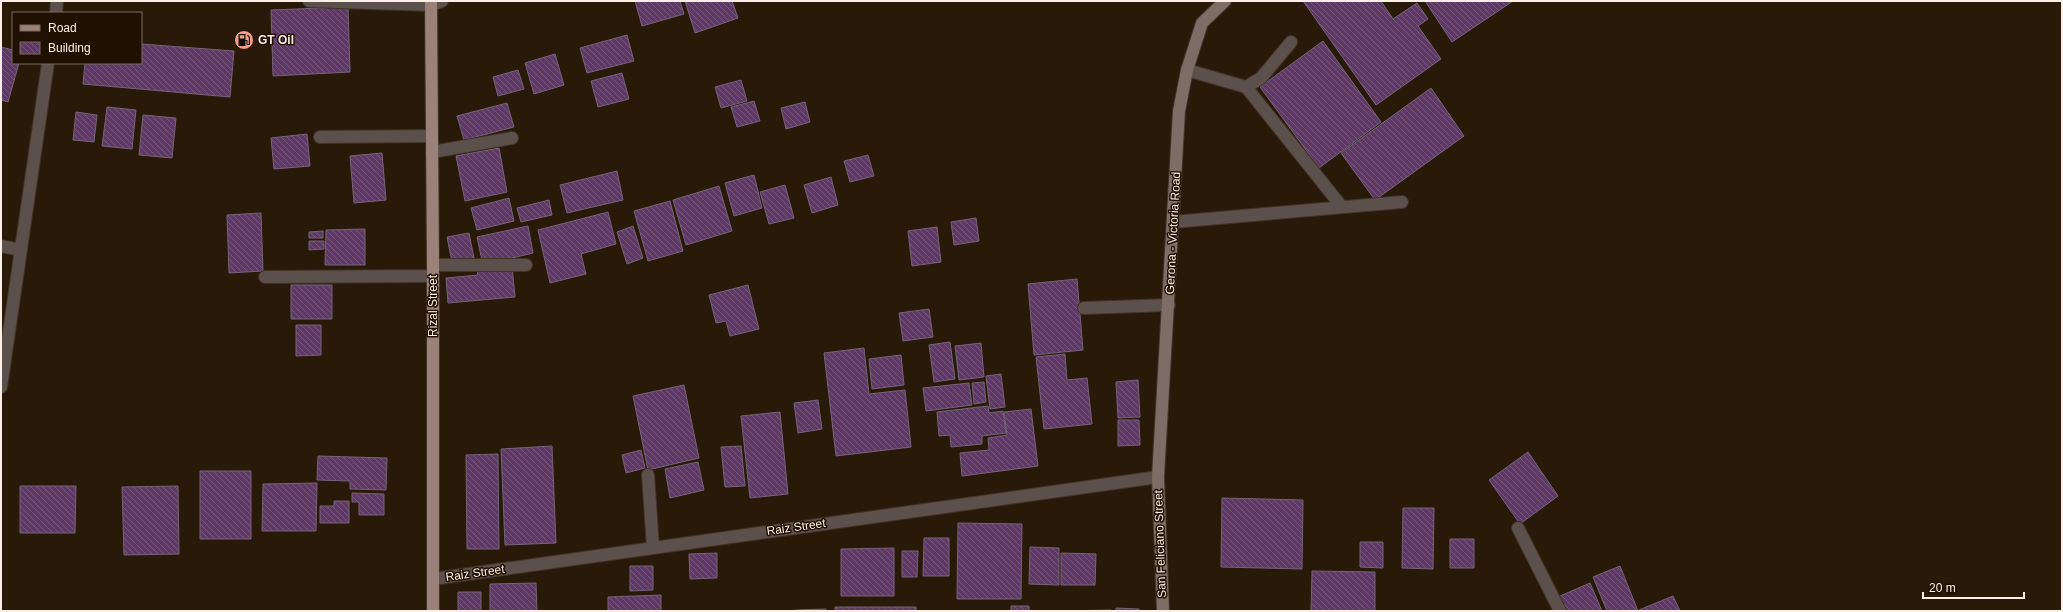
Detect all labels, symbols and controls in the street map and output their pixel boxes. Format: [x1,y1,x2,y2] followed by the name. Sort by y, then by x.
[12,12,142,64] legend
[48,21,77,35] text: Road
[233,29,255,51] fuel station icon: GT Oil
[258,33,294,47] place label: GT Oil
[48,41,91,55] text: Building
[1163,171,1183,295] street label: Gerona - Victoria Road
[426,274,440,337] street label: Rizal Street
[1151,489,1169,598] street label: San Feliciano Street
[766,516,827,538] street label: Raiz Street
[445,562,506,584] street label: Raiz Street
[1923,574,2024,600] scale bar
[1929,581,1956,595] text: 20 m

